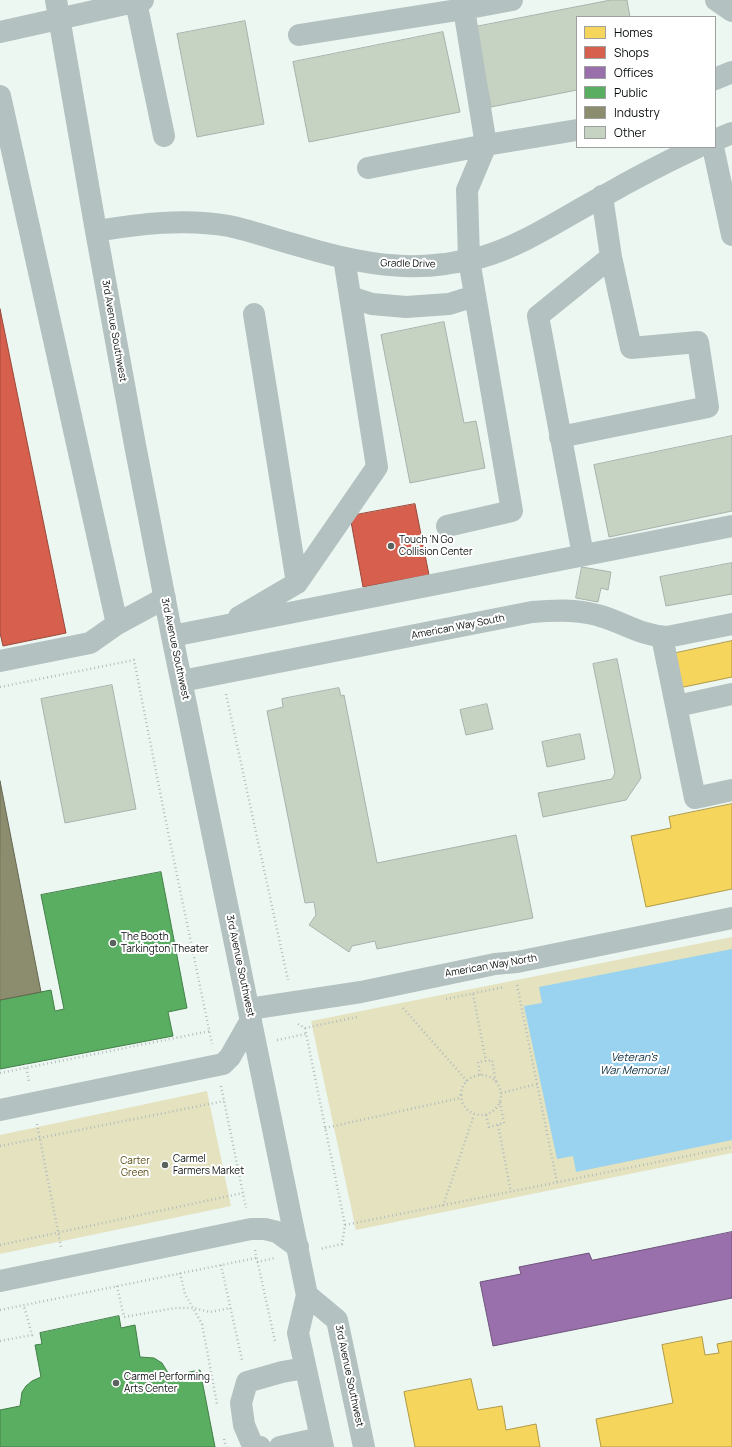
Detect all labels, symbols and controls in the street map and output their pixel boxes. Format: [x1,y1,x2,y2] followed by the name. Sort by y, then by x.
[576,16,716,148] legend
[614,24,653,41] text: Homes
[614,44,649,61] text: Shops
[614,64,653,81] text: Offices
[614,84,648,101] text: Public
[614,104,660,121] text: Industry
[614,124,646,141] text: Other
[380,258,436,270] street label: Gradle Drive
[99,279,129,383] street label: 3rd Avenue Southwest
[399,534,473,558] place label: Touch 'N Go Collision Center
[386,541,396,551] marker: Touch 'N Go Collision Center
[158,597,192,701] street label: 3rd Avenue Southwest
[410,612,506,642] street label: American Way South
[223,914,257,1018] street label: 3rd Avenue Southwest
[121,931,209,954] place label: The Booth Tarkington Theater
[108,938,118,948] marker: The Booth Tarkington Theater
[444,952,538,980] street label: American Way North
[600,1051,668,1077] water label: Veteran's War Memorial
[173,1153,244,1176] place label: Carmel Farmers Market
[120,1155,150,1178] park label: Carter Green
[160,1160,170,1170] marker: Carmel Farmers Market
[332,1324,366,1428] street label: 3rd Avenue Southwest
[124,1371,210,1394] place label: Carmel Performing Arts Center
[111,1378,121,1388] marker: Carmel Performing Arts Center

